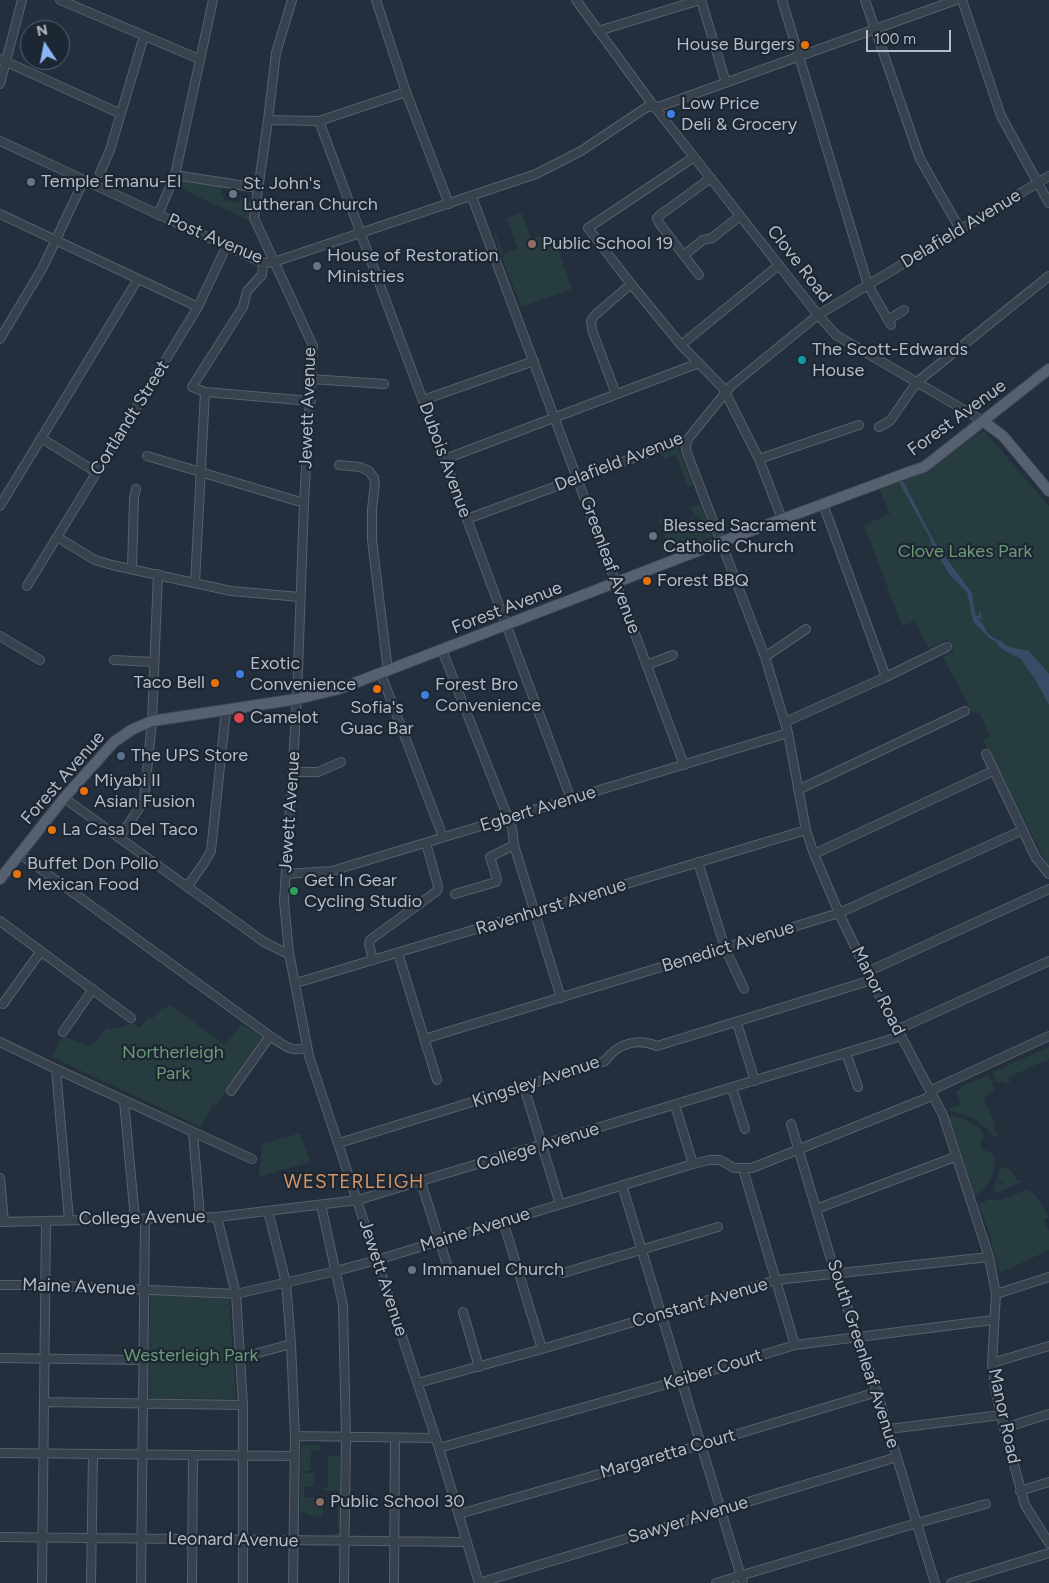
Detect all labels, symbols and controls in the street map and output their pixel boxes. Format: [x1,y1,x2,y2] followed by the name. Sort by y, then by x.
[20,20,70,70] north arrow
[869,20,954,52] scale bar
[35,21,49,40] text: N
[874,30,916,48] text: 100 m
[676,34,795,56] place label: House Burgers
[799,39,811,51] marker: House Burgers
[681,93,797,136] place label: Low Price Deli & Grocery
[665,108,677,120] marker: Low Price Deli & Grocery
[41,171,181,193] place label: Temple Emanu-El
[243,173,378,215] place label: St. John's Lutheran Church
[25,176,37,188] marker: Temple Emanu-El
[897,185,1025,273] street label: Delafield Avenue
[227,188,239,200] marker: St. John's Lutheran Church
[164,209,266,269] street label: Post Avenue
[762,221,836,307] street label: Clove Road
[542,233,673,255] place label: Public School 19
[526,238,538,250] marker: Public School 19
[327,245,499,288] place label: House of Restoration Ministries
[311,260,323,272] marker: House of Restoration Ministries
[812,339,968,382] place label: The Scott-Edwards House
[295,347,321,469] street label: Jewett Avenue
[796,354,808,366] marker: The Scott-Edwards House
[86,356,174,480] street label: Cortlandt Street
[904,375,1010,461] street label: Forest Avenue
[414,399,476,521] street label: Dubois Avenue
[552,428,686,496] street label: Delafield Avenue
[575,493,645,637] street label: Greenleaf Avenue
[663,515,817,558] place label: Blessed Sacrament Catholic Church
[647,530,659,542] marker: Blessed Sacrament Catholic Church
[898,541,1032,563] park label: Clove Lakes Park
[657,570,749,592] place label: Forest BBQ
[641,575,653,587] marker: Forest BBQ
[449,577,565,639] street label: Forest Avenue
[250,653,356,696] place label: Exotic Convenience
[234,668,246,680] marker: Exotic Convenience
[134,672,205,694] place label: Taco Bell
[435,674,541,716] place label: Forest Bro Convenience
[209,677,221,689] marker: Taco Bell
[371,683,383,695] marker: Sofia's Guac Bar
[419,689,431,701] marker: Forest Bro Convenience
[340,697,414,740] place label: Sofia's Guac Bar
[250,707,319,729] place label: Camelot
[232,711,246,725] marker: Camelot
[17,727,109,829] street label: Forest Avenue
[131,745,248,767] place label: The UPS Store
[115,750,127,762] marker: The UPS Store
[275,751,305,873] street label: Jewett Avenue
[94,770,195,812] place label: Miyabi II Asian Fusion
[478,781,598,837] street label: Egbert Avenue
[78,785,90,797] marker: Miyabi II Asian Fusion
[62,819,198,841] place label: La Casa Del Taco
[46,824,58,836] marker: La Casa Del Taco
[27,853,159,896] place label: Buffet Don Pollo Mexican Food
[11,868,23,880] marker: Buffet Don Pollo Mexican Food
[304,870,422,912] place label: Get In Gear Cycling Studio
[473,874,629,940] street label: Ravenhurst Avenue
[288,885,300,897] marker: Get In Gear Cycling Studio
[659,917,797,977] street label: Benedict Avenue
[846,943,910,1039] street label: Manor Road
[122,1042,224,1084] park label: Northerleigh Park
[470,1051,602,1113] street label: Kingsley Avenue
[474,1118,602,1176] street label: College Avenue
[282,1171,426,1193] district label: WESTERLEIGH
[417,1203,533,1257] street label: Maine Avenue
[78,1206,206,1230] street label: College Avenue
[354,1217,412,1339] street label: Jewett Avenue
[822,1257,904,1451] street label: South Greenleaf Avenue
[422,1259,564,1281] place label: Immanuel Church
[406,1264,418,1276] marker: Immanuel Church
[630,1273,770,1333] street label: Constant Avenue
[22,1274,136,1300] street label: Maine Avenue
[124,1345,258,1367] park label: Westerleigh Park
[661,1345,765,1395] street label: Keiber Court
[983,1366,1025,1466] street label: Manor Road
[598,1424,738,1484] street label: Margaretta Court
[330,1491,465,1513] place label: Public School 30
[625,1491,751,1549] street label: Sawyer Avenue
[314,1496,326,1508] marker: Public School 30
[167,1528,299,1552] street label: Leonard Avenue

